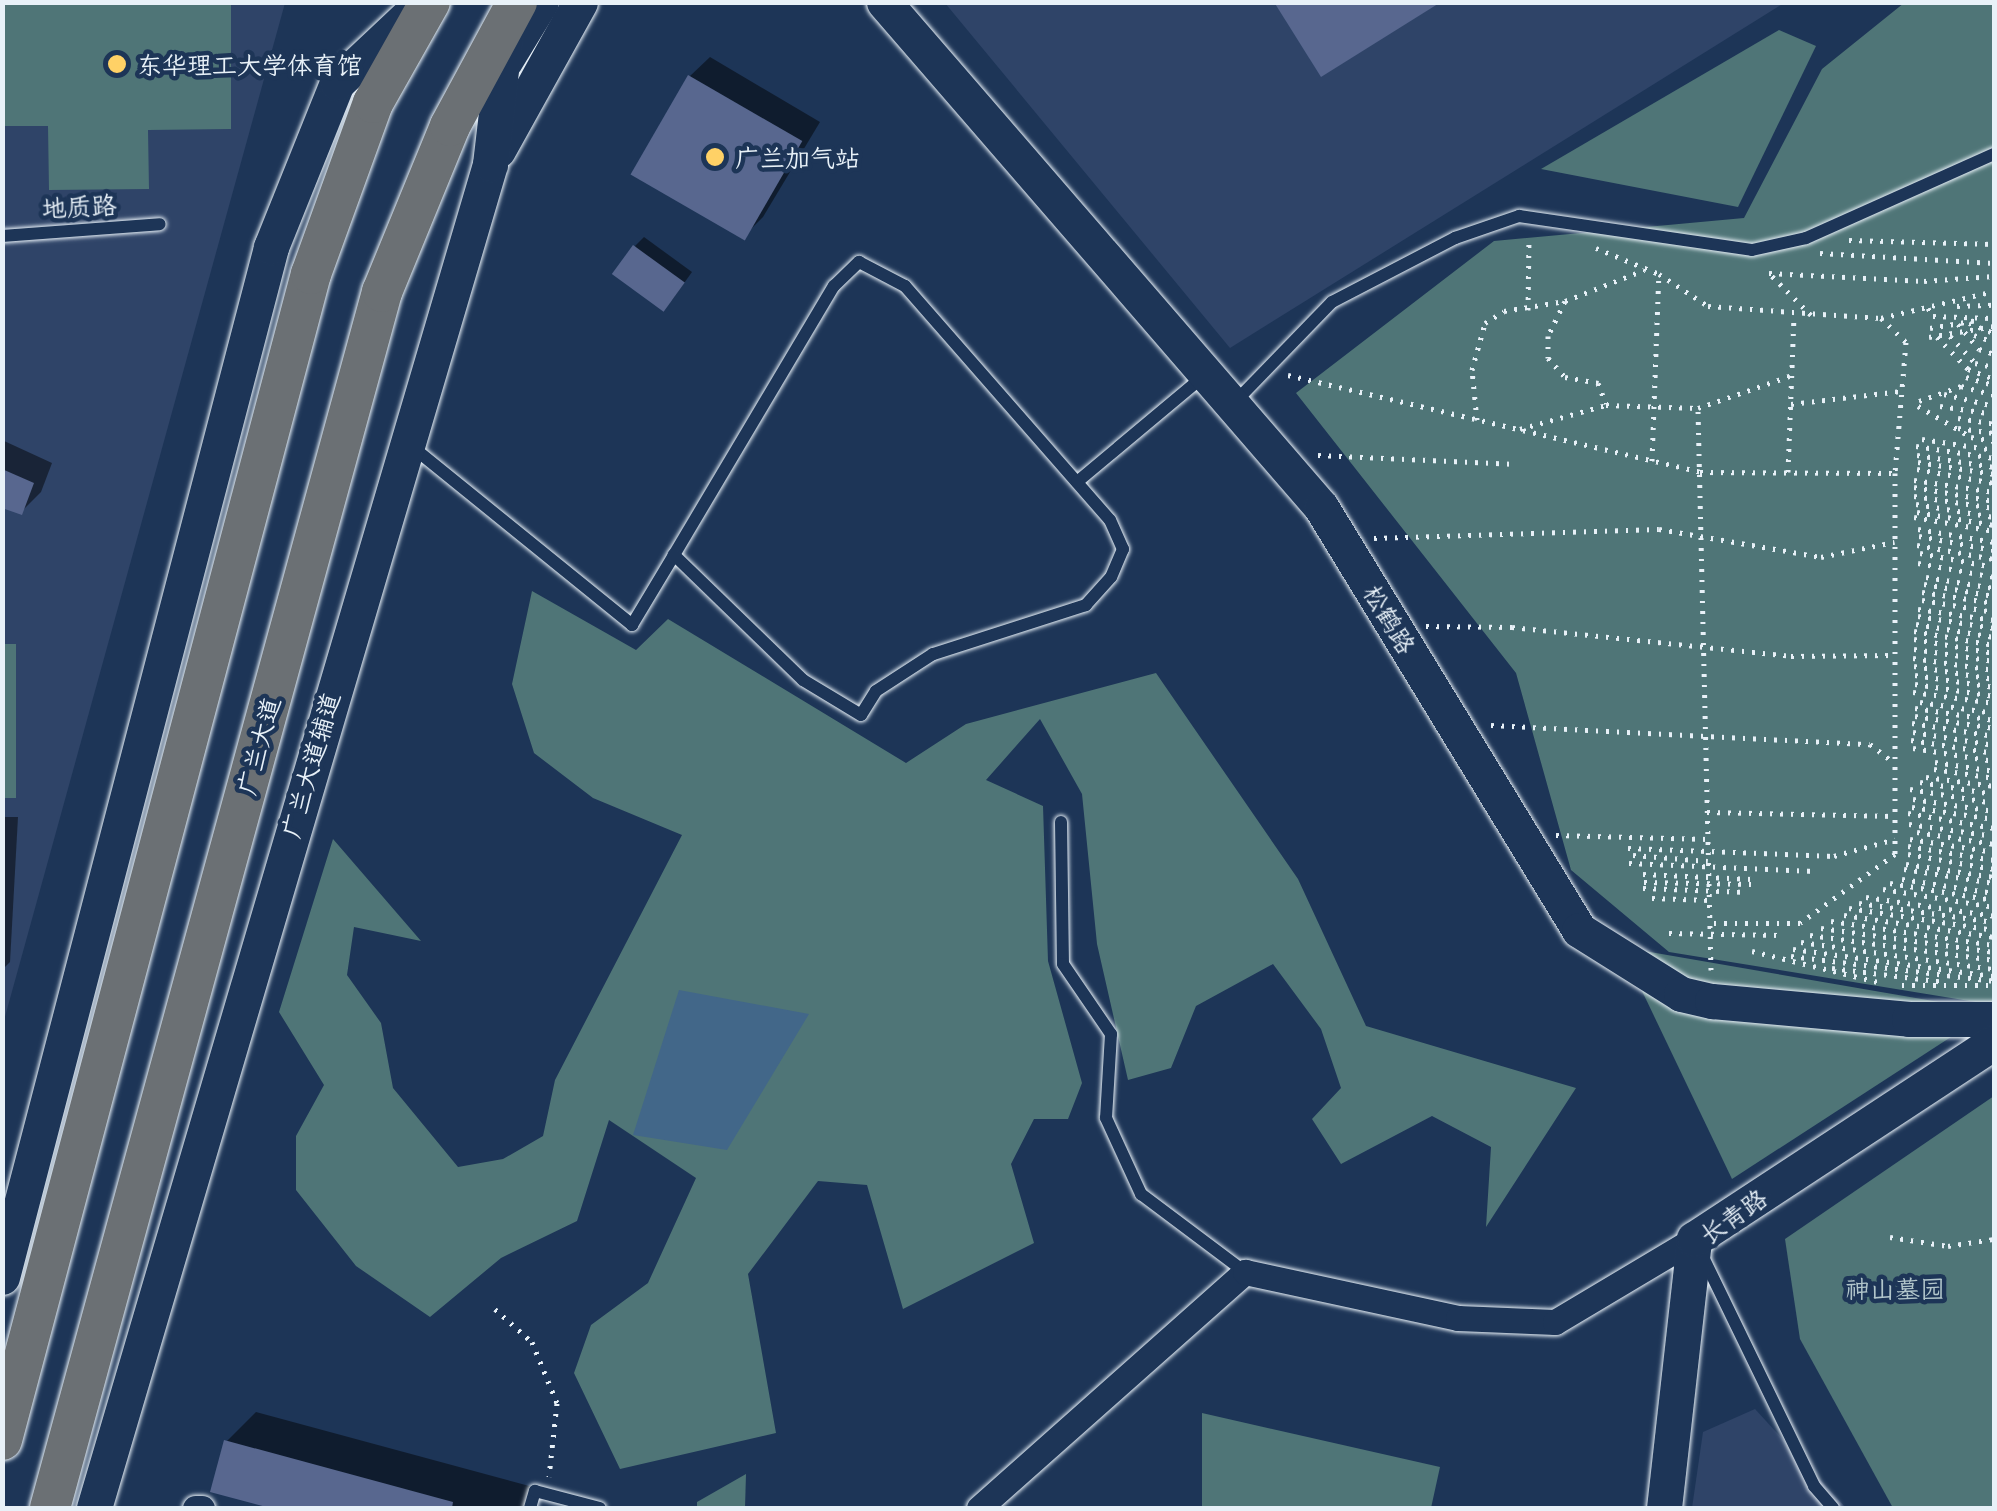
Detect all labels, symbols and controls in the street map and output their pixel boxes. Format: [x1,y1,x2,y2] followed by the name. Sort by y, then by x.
[137,49,362,79] place label: 东华理工大学体育馆
[106,53,128,75] marker: 东华理工大学体育馆
[735,142,860,172] place label: 广兰加气站
[704,146,726,168] marker: 广兰加气站
[41,189,117,223] street label: 地质路
[1358,579,1422,659] street label: 松鹤路
[275,689,345,841] street label: 广兰大道辅道
[231,694,285,798] street label: 广兰大道
[1694,1182,1772,1250] street label: 长青路
[1845,1273,1945,1303] park label: 神山墓园

